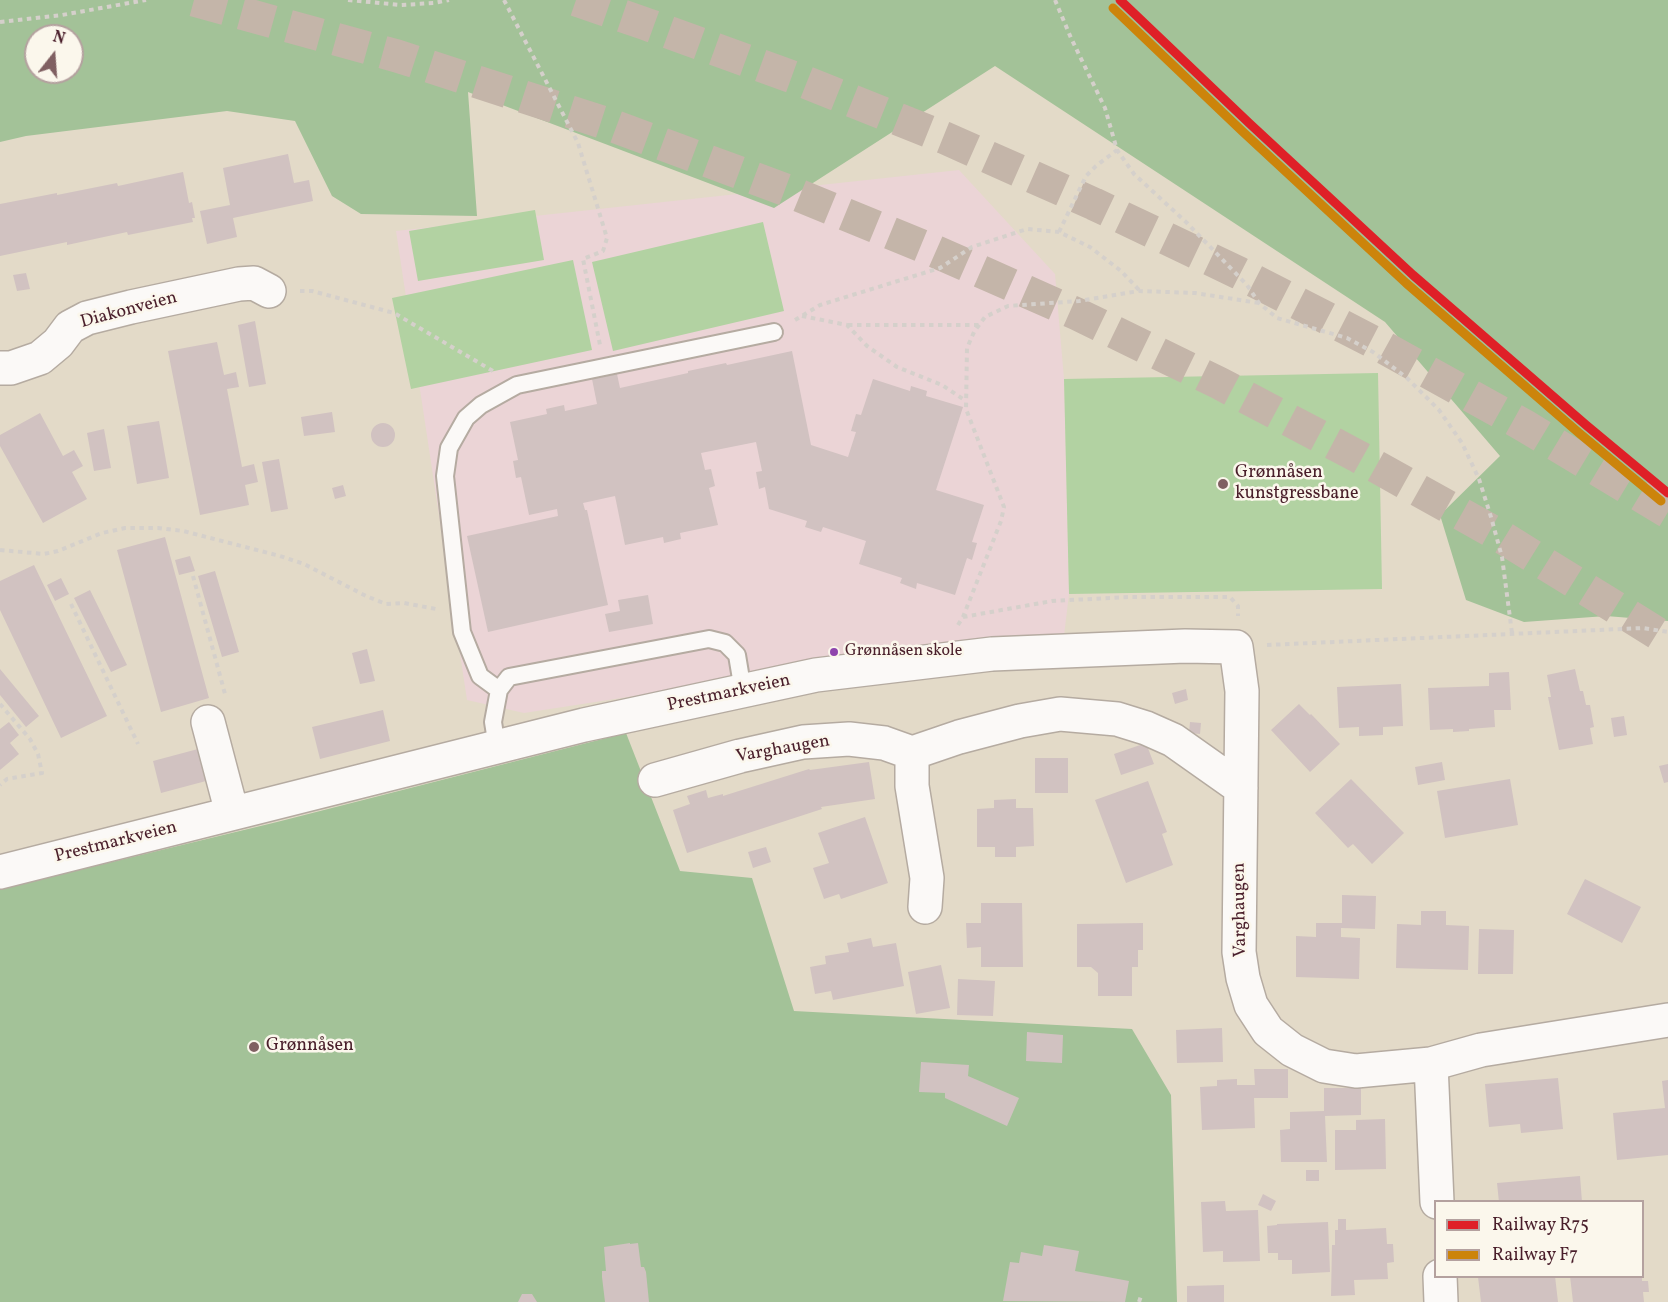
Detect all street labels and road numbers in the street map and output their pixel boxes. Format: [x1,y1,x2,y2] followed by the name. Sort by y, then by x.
[78,288,180,334] street label: Diakonveien
[665,670,793,718] street label: Prestmarkveien
[734,731,832,769] street label: Varghaugen
[53,817,179,869] street label: Prestmarkveien
[1229,862,1253,958] street label: Varghaugen

